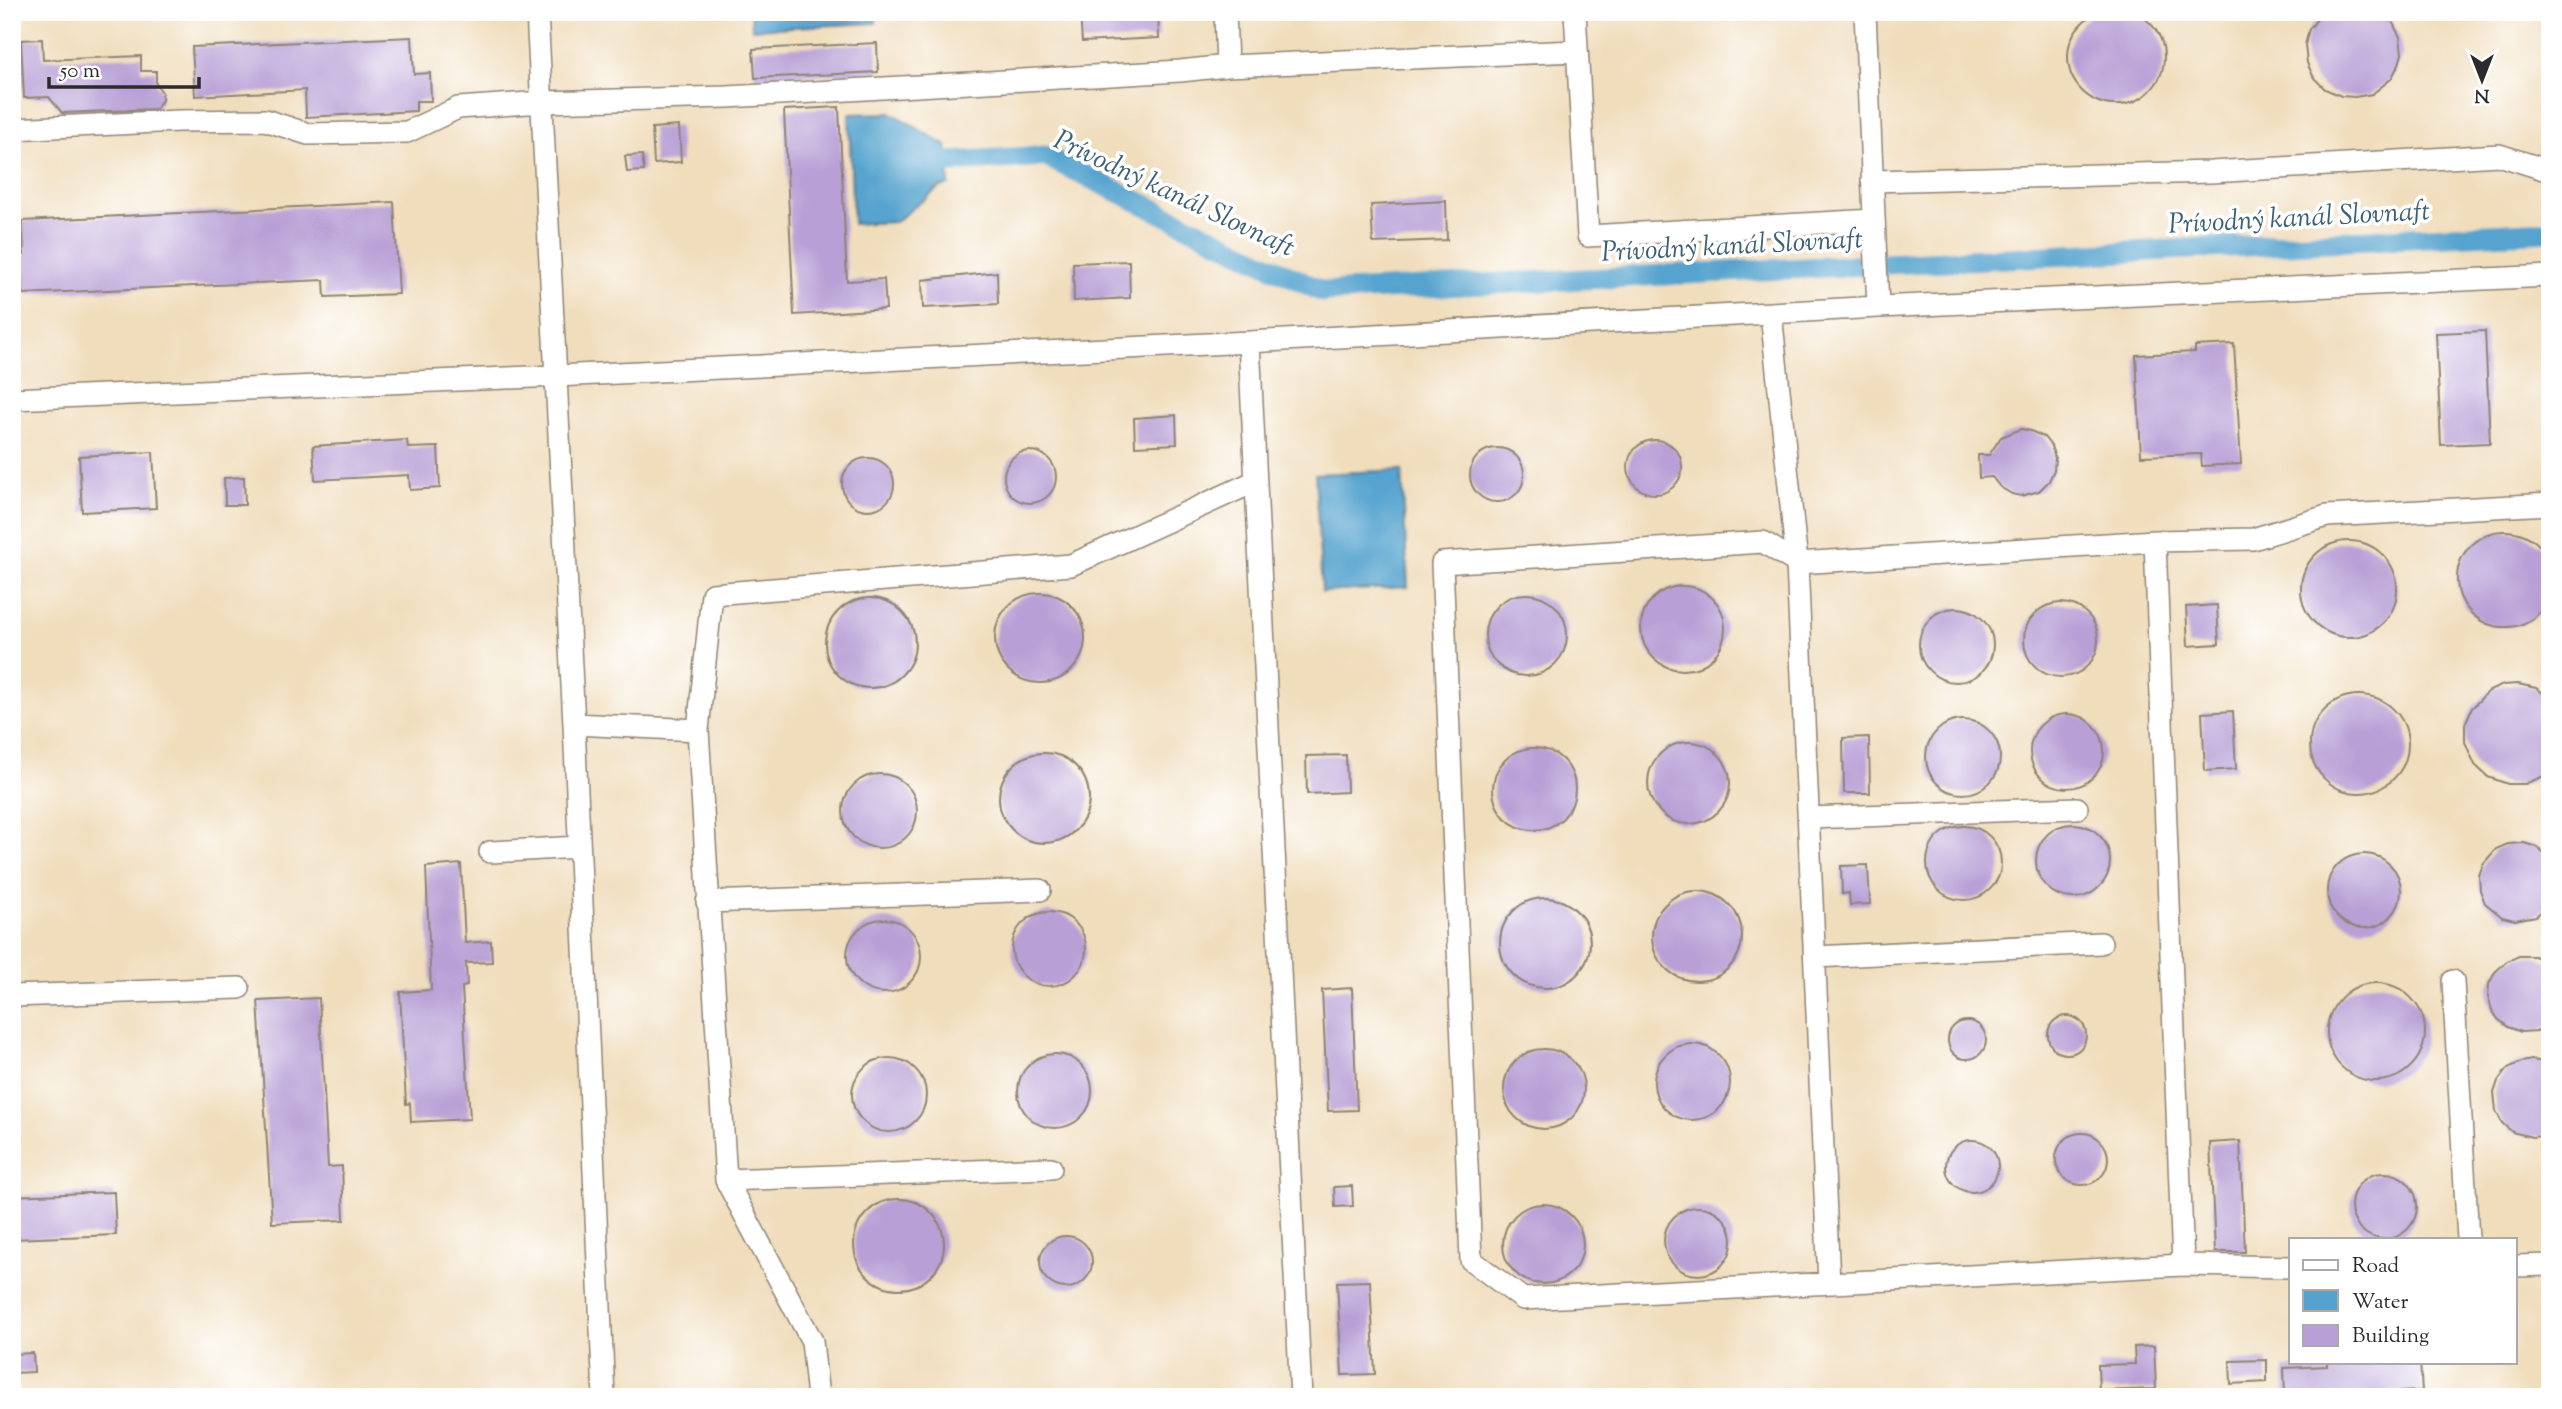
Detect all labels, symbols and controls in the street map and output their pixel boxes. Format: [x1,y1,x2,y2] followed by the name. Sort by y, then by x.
[49,46,200,90] scale bar
[2446,46,2516,116] north arrow
[59,57,100,87] text: 50 m
[2474,81,2490,108] text: N
[1047,121,1301,268] water label: Prívodný kanál Slovnaft
[2167,192,2431,246] water label: Prívodný kanál Slovnaft
[1600,220,1864,274] water label: Prívodný kanál Slovnaft
[2289,1238,2516,1364] legend
[2352,1252,2399,1282] text: Road
[2352,1288,2409,1318] text: Water
[2352,1322,2429,1352] text: Building

